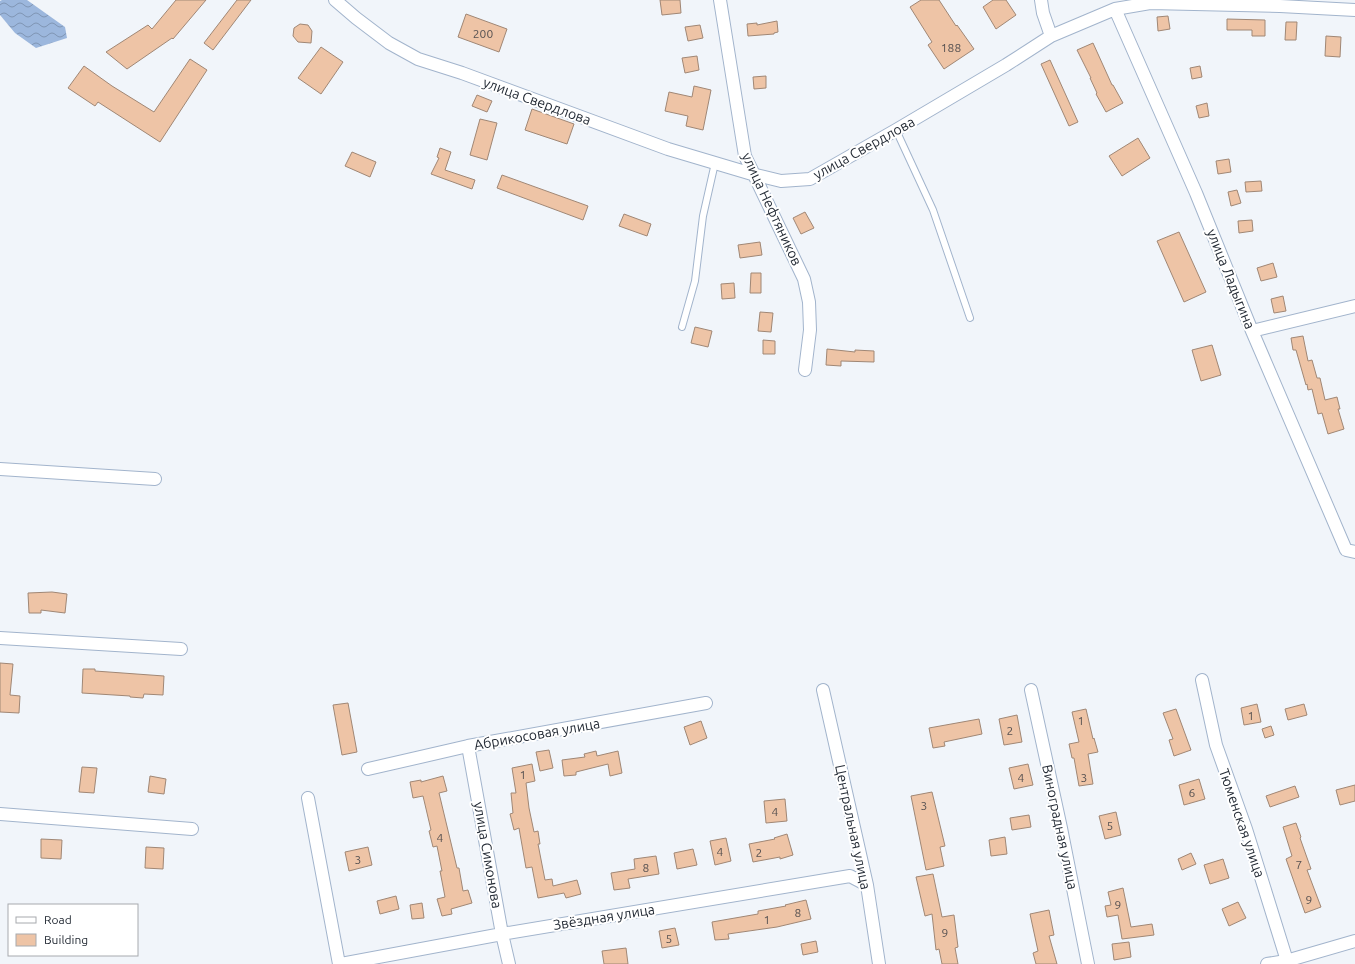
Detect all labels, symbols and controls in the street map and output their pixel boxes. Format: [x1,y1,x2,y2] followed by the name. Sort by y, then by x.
[473,27,493,40] house number: 200
[941,41,961,54] house number: 188
[481,74,593,128] street label: улица Свердлова
[810,113,918,183] street label: улица Свердлова
[739,150,805,268] street label: улица Нефтяников
[1204,227,1258,331] street label: улица Ладыгина
[1248,709,1254,722] house number: 1
[1078,714,1084,727] house number: 1
[473,715,601,753] street label: Абрикосовая улица
[1007,724,1013,737] house number: 2
[832,763,874,891] street label: Центральная улица
[1039,763,1081,891] street label: Виноградная улица
[1216,766,1268,880] street label: Тюменская улица
[520,768,526,781] house number: 1
[1018,771,1025,784] house number: 4
[1081,771,1087,784] house number: 3
[1189,786,1196,799] house number: 6
[921,799,927,812] house number: 3
[471,800,505,910] street label: улица Симонова
[772,805,779,818] house number: 4
[1107,819,1113,832] house number: 5
[437,831,444,844] house number: 4
[717,845,724,858] house number: 4
[756,846,762,859] house number: 2
[355,853,361,866] house number: 3
[1296,858,1302,871] house number: 7
[643,861,650,874] house number: 8
[1306,893,1312,906] house number: 9
[1115,898,1121,911] house number: 9
[552,901,656,933] street label: Звёздная улица
[8,904,138,956] legend
[795,906,802,919] house number: 8
[44,913,72,926] text: Road
[764,913,770,926] house number: 1
[942,926,948,939] house number: 9
[666,932,672,945] house number: 5
[44,933,88,946] text: Building

